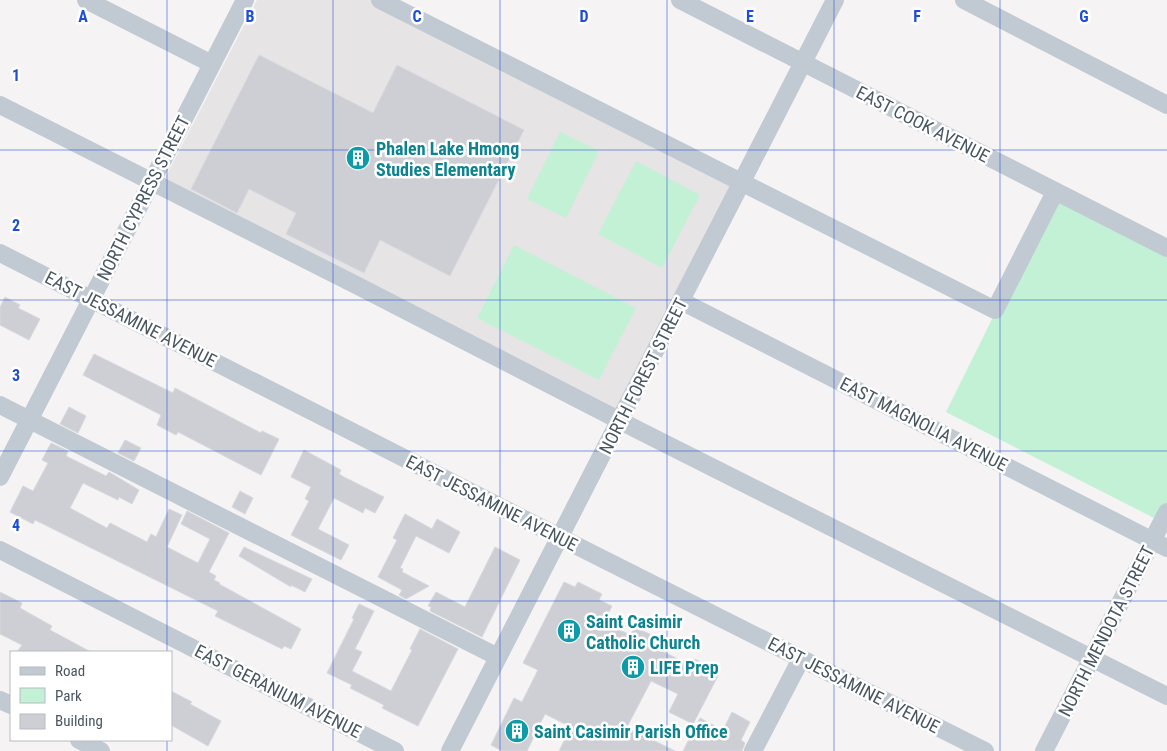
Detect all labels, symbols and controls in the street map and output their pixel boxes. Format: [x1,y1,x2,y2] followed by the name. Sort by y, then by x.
[78,7,88,26] text: A
[246,7,255,26] text: B
[412,7,422,26] text: C
[579,7,589,26] text: D
[746,7,754,26] text: E
[913,7,921,26] text: F
[1079,7,1089,26] text: G
[12,66,20,85] text: 1
[853,81,993,167] street label: EAST COOK AVENUE
[92,112,194,284] street label: NORTH CYPRESS STREET
[376,138,519,180] place label: Phalen Lake Hmong Studies Elementary
[345,145,371,171] building icon: Phalen Lake Hmong Studies Elementary
[12,216,20,235] text: 2
[42,267,220,371] street label: EAST JESSAMINE AVENUE
[595,295,691,457] street label: NORTH FOREST STREET
[12,366,20,385] text: 3
[837,373,1011,475] street label: EAST MAGNOLIA AVENUE
[403,451,581,555] street label: EAST JESSAMINE AVENUE
[12,516,20,535] text: 4
[1054,542,1158,720] street label: NORTH MENDOTA STREET
[586,611,700,653] place label: Saint Casimir Catholic Church
[556,618,582,644] building icon: Saint Casimir Catholic Church
[765,633,943,737] street label: EAST JESSAMINE AVENUE
[191,640,365,742] street label: EAST GERANIUM AVENUE
[10,651,172,741] legend
[620,654,646,680] building icon: LIFE Prep
[650,657,719,678] place label: LIFE Prep
[55,662,85,680] text: Road
[55,687,82,705] text: Park
[55,712,103,730] text: Building
[504,718,530,744] building icon: Saint Casimir Parish Office
[534,721,728,742] place label: Saint Casimir Parish Office

